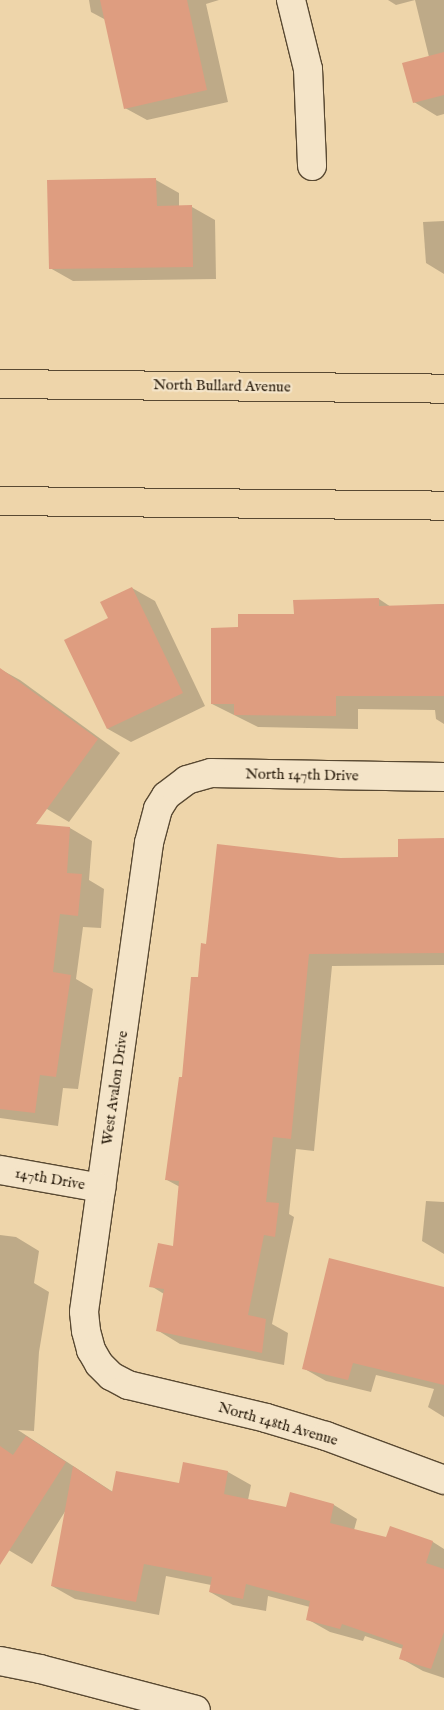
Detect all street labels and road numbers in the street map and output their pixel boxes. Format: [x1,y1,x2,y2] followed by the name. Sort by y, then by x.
[153,376,291,396] street label: North Bullard Avenue
[245,765,359,785] street label: North 147th Drive
[98,1030,132,1146] street label: West Avalon Drive
[14,1164,86,1194] street label: 147th Drive
[216,1398,340,1450] street label: North 148th Avenue

